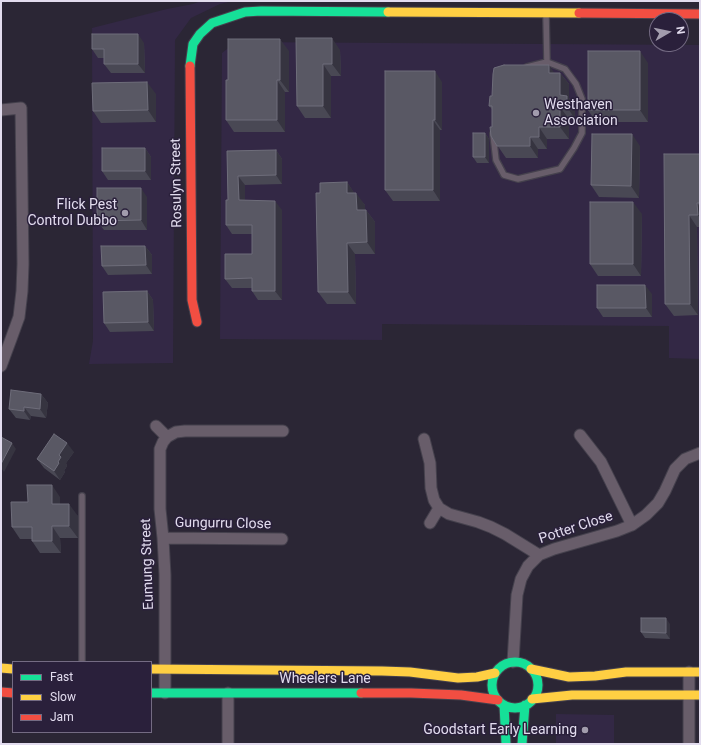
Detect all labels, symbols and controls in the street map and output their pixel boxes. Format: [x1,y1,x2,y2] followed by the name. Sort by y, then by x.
[649,12,689,52] north arrow
[673,25,687,35] text: N
[544,97,618,130] place label: Westhaven Association
[531,108,541,118] marker: Westhaven Association
[168,138,186,228] street label: Rosulyn Street
[28,197,117,230] place label: Flick Pest Control Dubbo
[120,208,130,218] marker: Flick Pest Control Dubbo
[537,508,615,548] street label: Potter Close
[175,515,271,533] street label: Gungurru Close
[138,518,158,610] street label: Eumung Street
[12,661,152,733] legend
[50,670,73,684] text: Fast
[279,671,371,687] street label: Wheelers Lane
[50,690,76,704] text: Slow
[50,710,74,724] text: Jam
[423,722,577,738] place label: Goodstart Early Learning
[580,725,590,735] marker: Goodstart Early Learning

